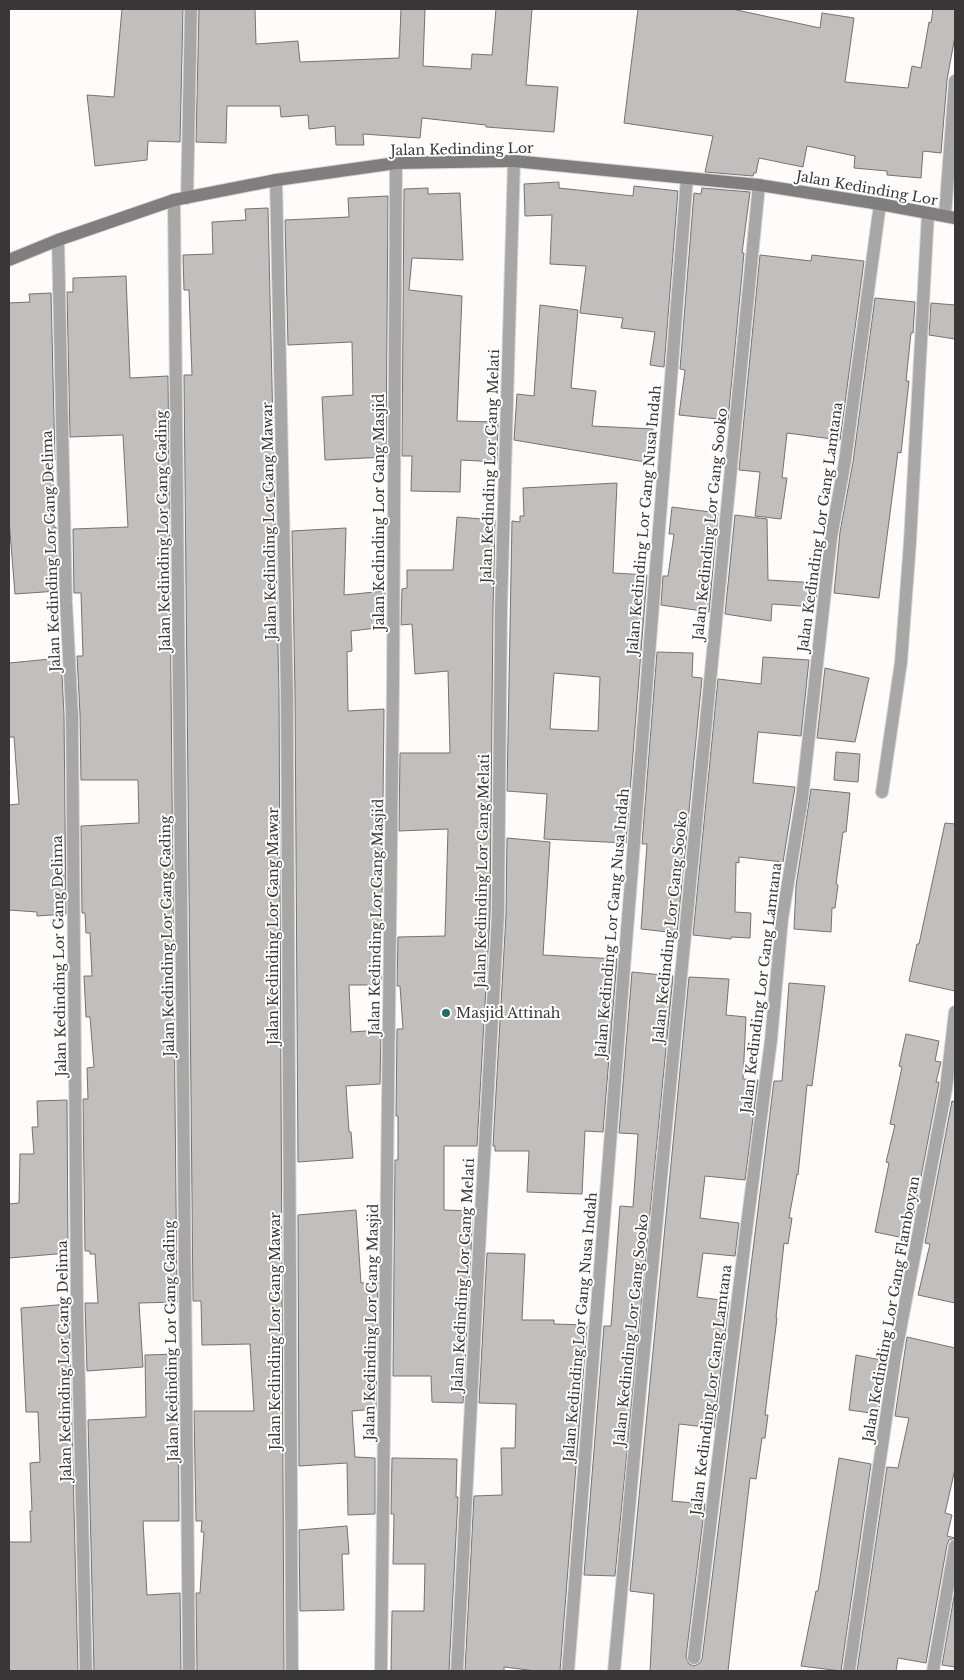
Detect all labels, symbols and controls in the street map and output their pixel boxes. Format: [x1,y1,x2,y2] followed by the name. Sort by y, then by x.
[388,139,534,159] street label: Jalan Kedinding Lor
[793,166,939,209] street label: Jalan Kedinding Lor
[477,348,503,585] street label: Jalan Kedinding Lor Gang Melati
[623,384,665,658] street label: Jalan Kedinding Lor Gang Nusa Indah
[370,393,388,632] street label: Jalan Kedinding Lor Gang Masjid
[793,401,847,655] street label: Jalan Kedinding Lor Gang Lamtana
[258,402,280,642] street label: Jalan Kedinding Lor Gang Mawar
[689,407,731,643] street label: Jalan Kedinding Lor Gang Sooko
[152,410,174,654] street label: Jalan Kedinding Lor Gang Gading
[38,430,64,674] street label: Jalan Kedinding Lor Gang Delima
[471,754,493,990] street label: Jalan Kedinding Lor Gang Melati
[591,787,633,1061] street label: Jalan Kedinding Lor Gang Nusa Indah
[365,798,387,1038] street label: Jalan Kedinding Lor Gang Masjid
[264,807,282,1047] street label: Jalan Kedinding Lor Gang Mawar
[649,810,691,1046] street label: Jalan Kedinding Lor Gang Sooko
[156,815,178,1059] street label: Jalan Kedinding Lor Gang Gading
[48,835,70,1079] street label: Jalan Kedinding Lor Gang Delima
[736,861,785,1116] street label: Jalan Kedinding Lor Gang Lamtana
[456,1004,561,1022] place label: Masjid Attinah
[440,1007,452,1019] marker: Masjid Attinah
[448,1157,478,1394] street label: Jalan Kedinding Lor Gang Melati
[858,1174,923,1445] street label: Jalan Kedinding Lor Gang Flamboyan
[559,1191,601,1465] street label: Jalan Kedinding Lor Gang Nusa Indah
[360,1203,382,1443] street label: Jalan Kedinding Lor Gang Masjid
[266,1212,284,1452] street label: Jalan Kedinding Lor Gang Mawar
[610,1213,652,1449] street label: Jalan Kedinding Lor Gang Sooko
[160,1220,182,1464] street label: Jalan Kedinding Lor Gang Gading
[53,1240,75,1484] street label: Jalan Kedinding Lor Gang Delima
[686,1263,735,1518] street label: Jalan Kedinding Lor Gang Lamtana

